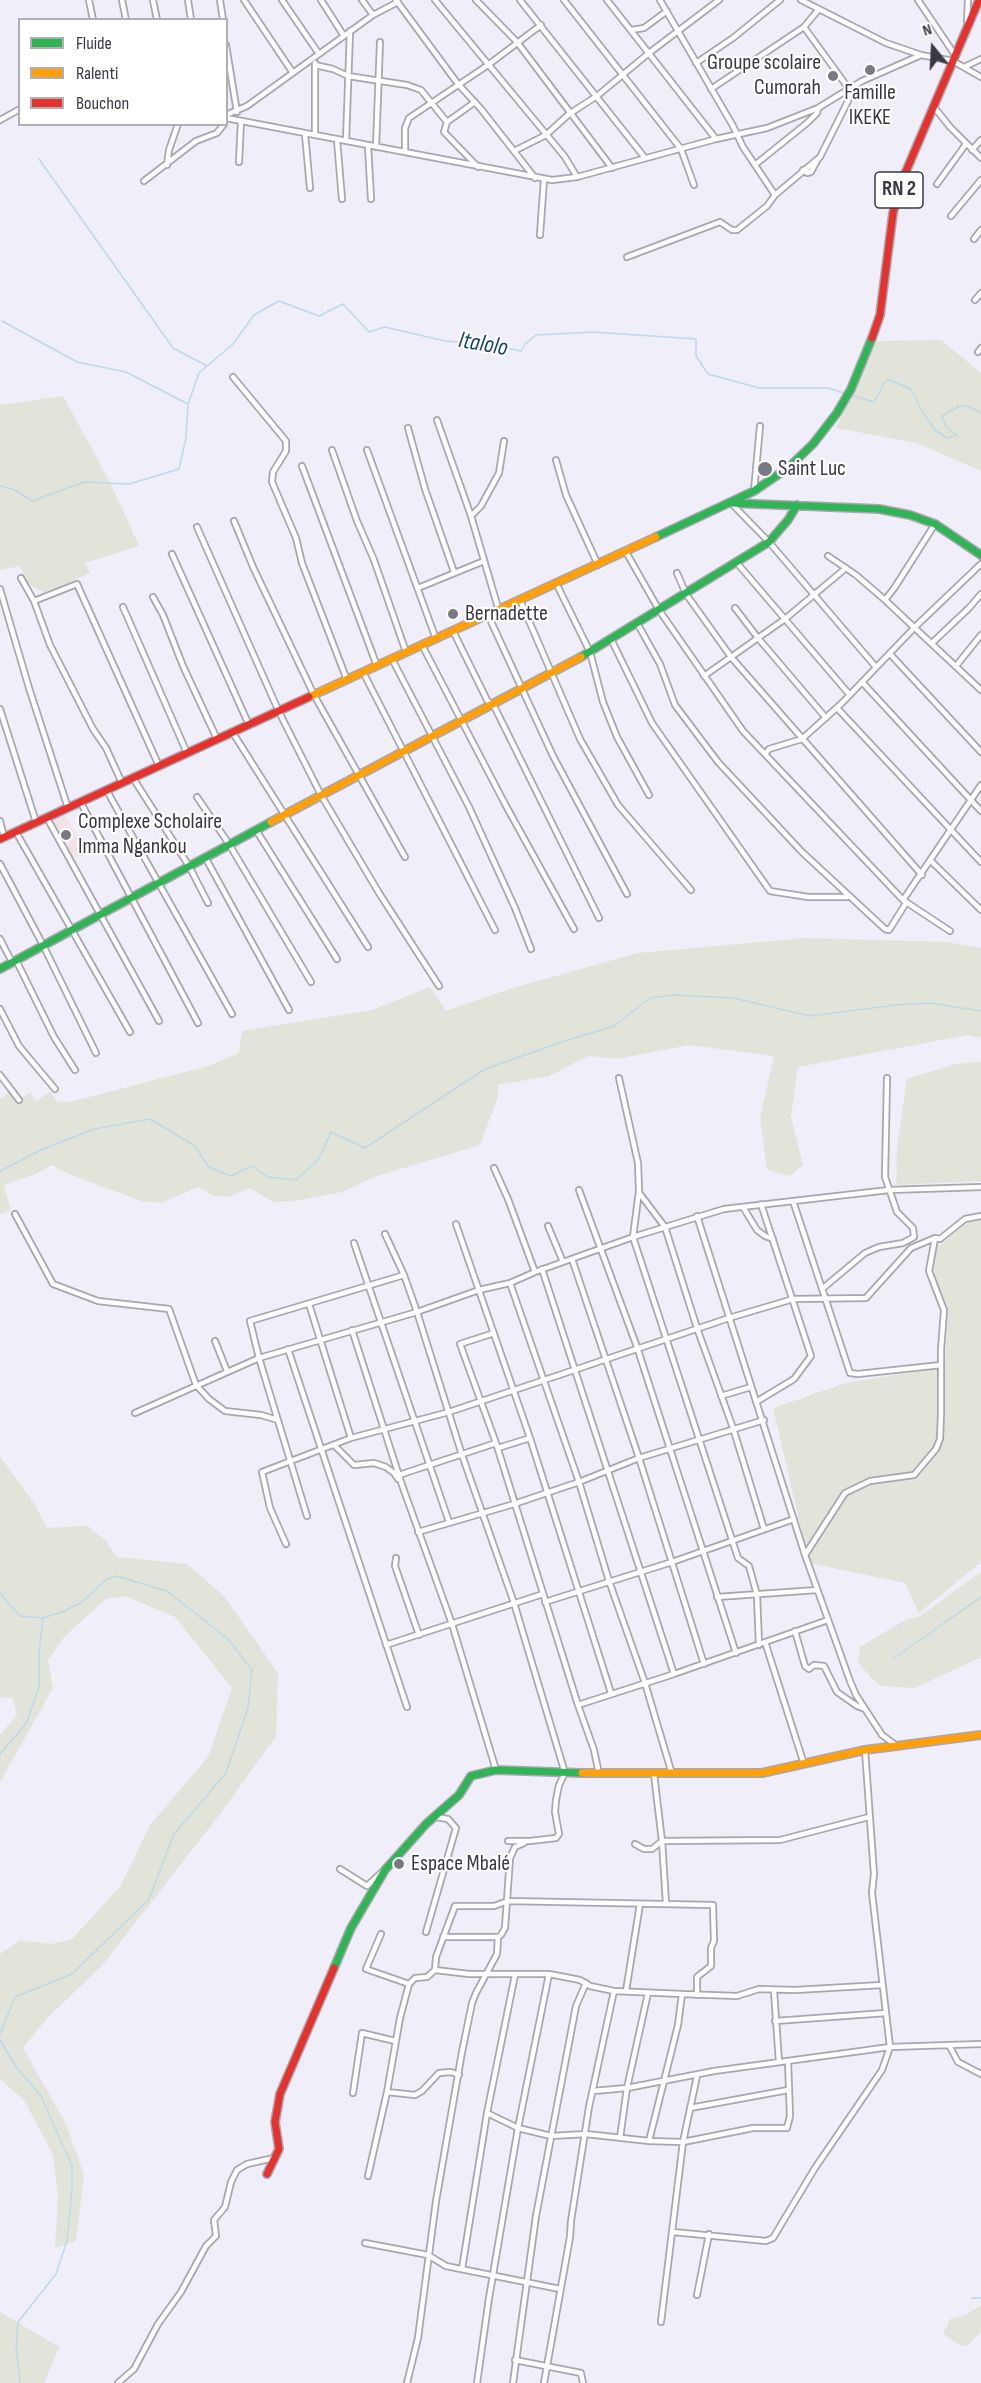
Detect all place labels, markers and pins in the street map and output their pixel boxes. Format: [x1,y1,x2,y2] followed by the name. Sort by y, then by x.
[707,50,821,101] place label: Groupe scolaire Cumorah
[863,63,877,77] marker: Famille IKEKE
[826,69,840,83] marker: Groupe scolaire Cumorah
[844,80,896,132] place label: Famille IKEKE
[778,456,846,482] place label: Saint Luc
[756,460,774,478] marker: Saint Luc
[465,601,548,627] place label: Bernadette
[446,607,460,621] marker: Bernadette
[78,809,222,860] place label: Complexe Scholaire Imma Ngankou
[59,828,73,842] marker: Complexe Scholaire Imma Ngankou
[411,1851,510,1877] place label: Espace Mbalé
[392,1857,406,1871] marker: Espace Mbalé

